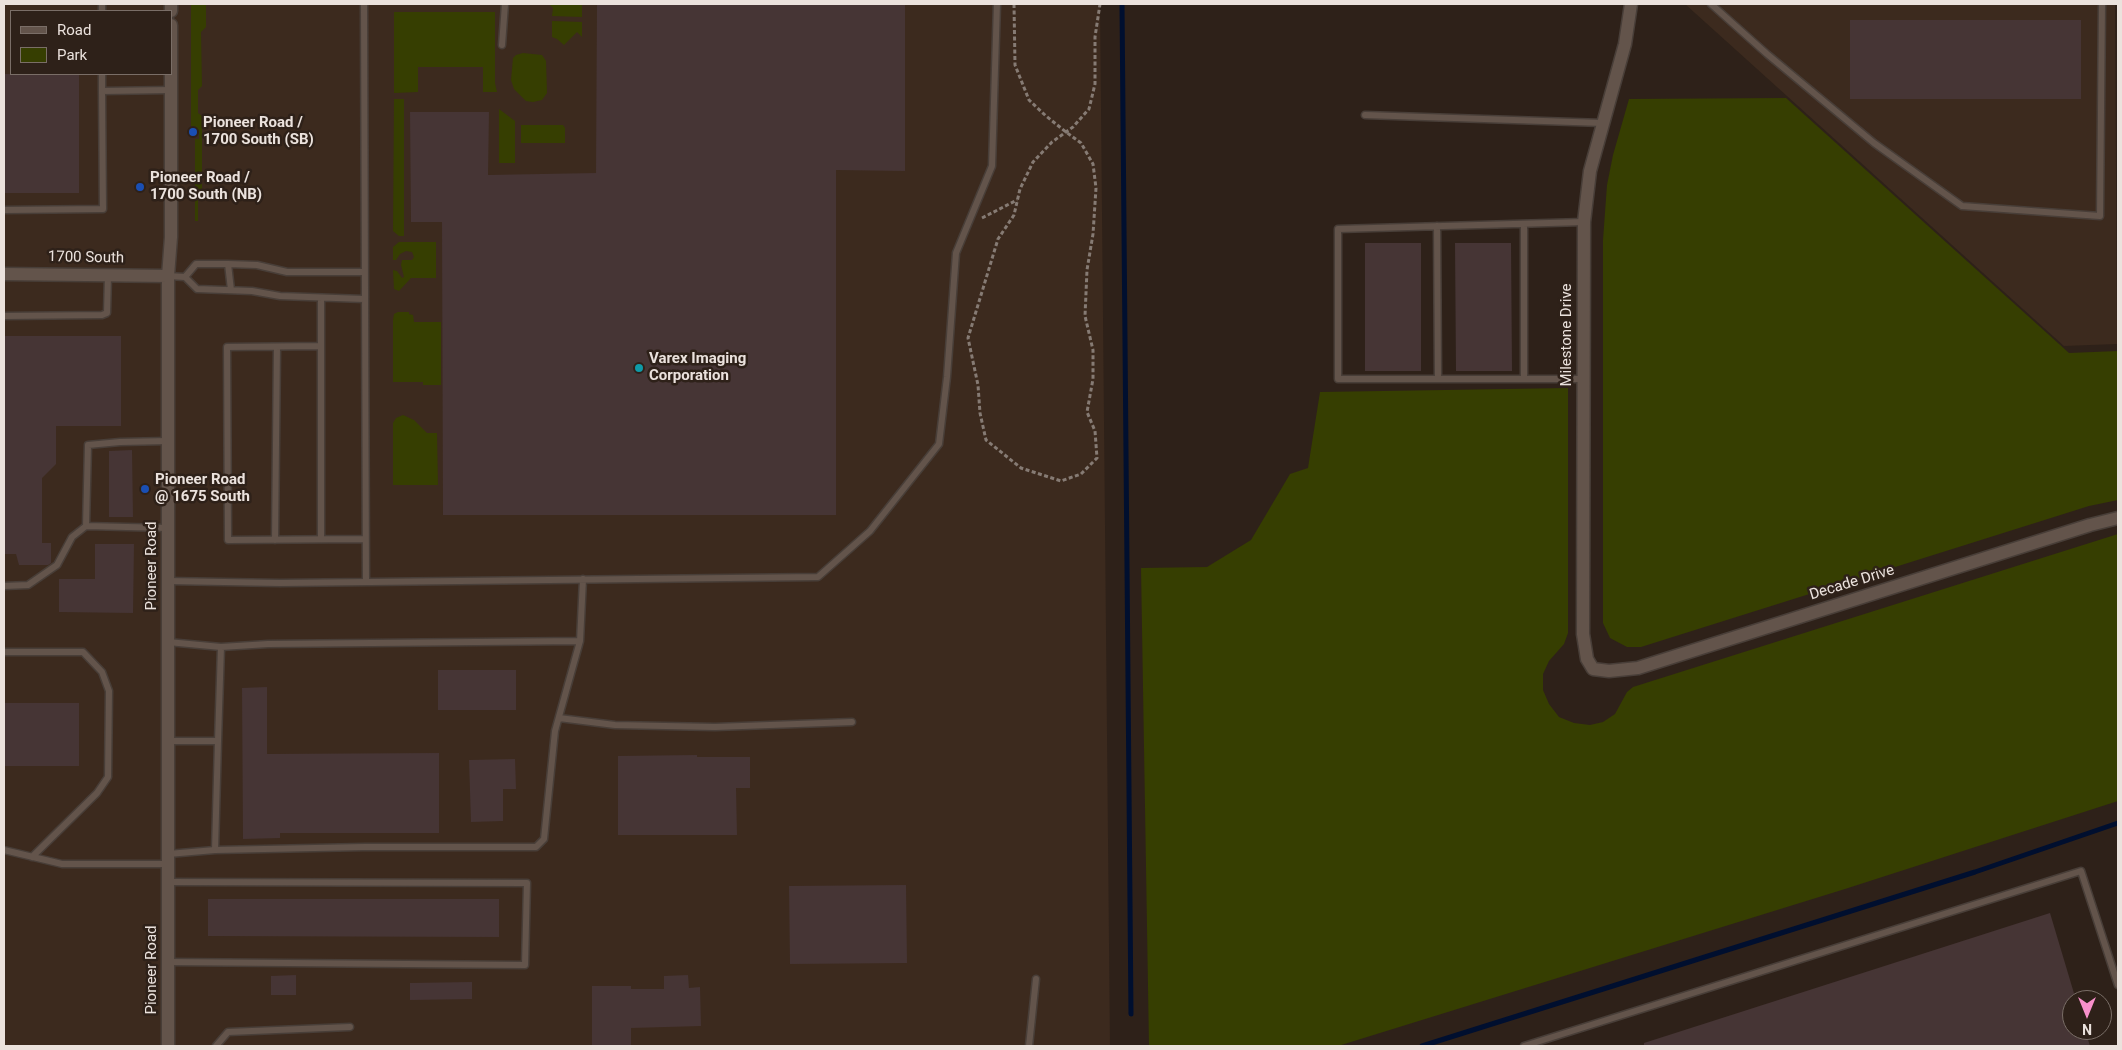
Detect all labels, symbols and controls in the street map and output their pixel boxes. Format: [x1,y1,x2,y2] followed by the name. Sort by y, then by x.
[10,10,172,75] legend
[57,21,91,39] text: Road
[57,46,87,64] text: Park
[203,114,314,149] place label: Pioneer Road / 1700 South (SB)
[187,126,199,138] marker: Pioneer Road / 1700 South (SB)
[150,169,262,204] place label: Pioneer Road / 1700 South (NB)
[134,181,146,193] marker: Pioneer Road / 1700 South (NB)
[48,248,124,268] street label: 1700 South
[1558,283,1576,387] street label: Milestone Drive
[649,350,746,385] place label: Varex Imaging Corporation
[633,362,645,374] marker: Varex Imaging Corporation
[155,471,250,506] place label: Pioneer Road @ 1675 South
[139,483,151,495] marker: Pioneer Road @ 1675 South
[143,521,161,611] street label: Pioneer Road
[1807,562,1897,604] street label: Decade Drive
[143,925,161,1015] street label: Pioneer Road
[2062,990,2112,1040] north arrow
[2082,1021,2092,1037] text: N

